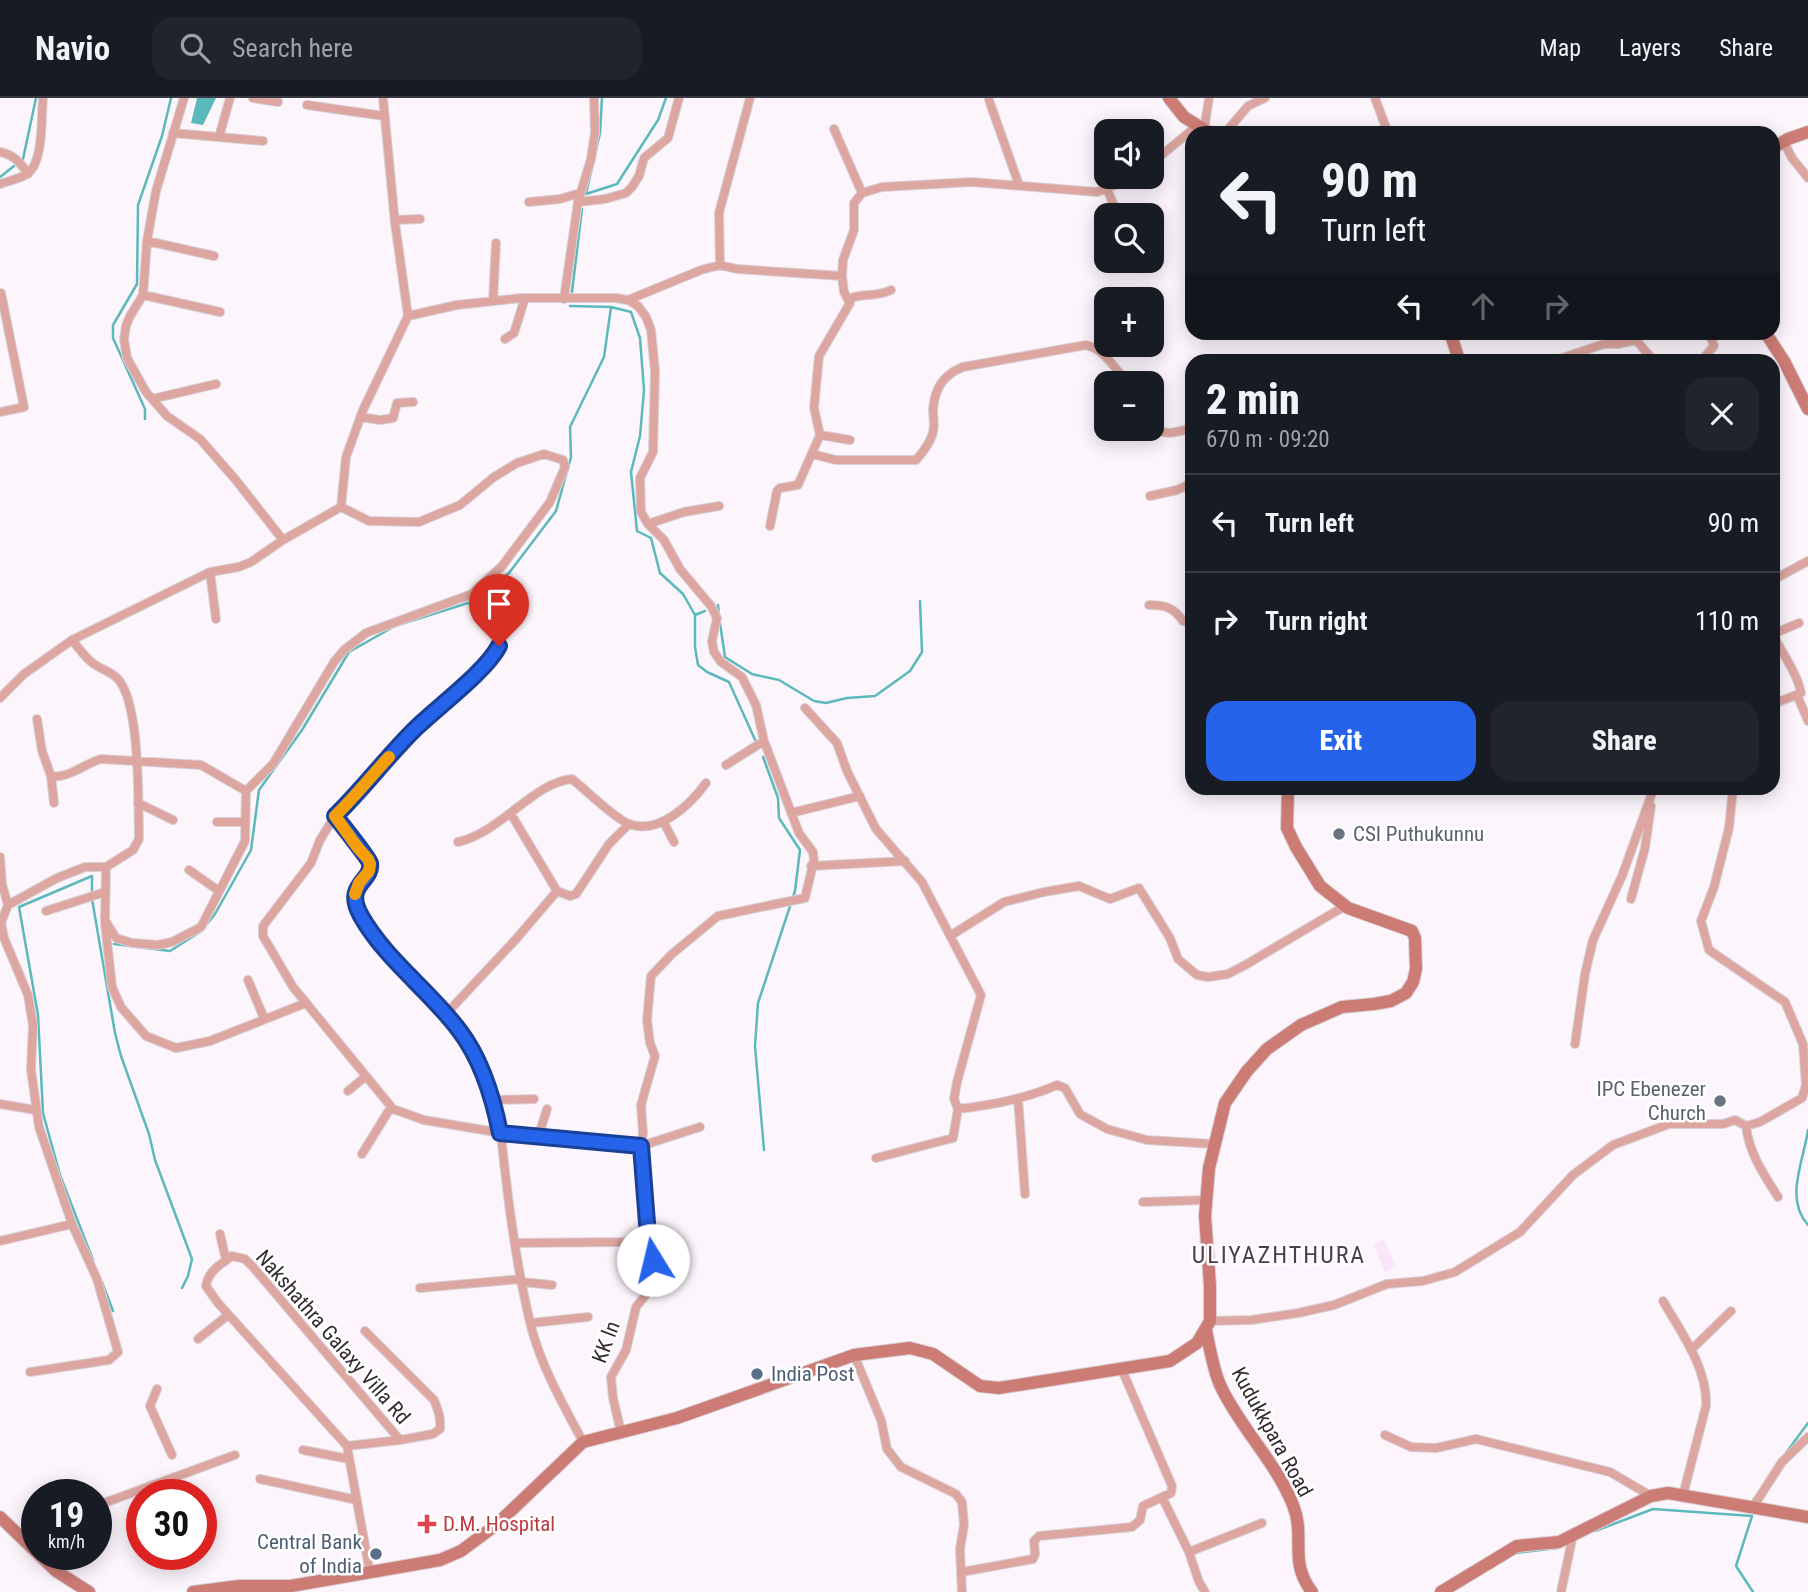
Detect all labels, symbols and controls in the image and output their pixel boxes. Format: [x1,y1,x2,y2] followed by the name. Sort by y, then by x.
[152,17,642,80] search box
[35,29,110,68] text: Navio
[176,29,214,67] icon: search
[232,33,353,63] text: Search here
[1540,34,1581,62] text: Map
[1619,34,1681,62] text: Layers
[1719,34,1773,62] text: Share
[1094,119,1164,441] map controls
[1094,119,1164,189] button: sound
[1321,152,1418,209] text: 90 m
[1206,154,1297,245] icon: left
[1094,203,1164,273] button: search
[1321,211,1426,249] text: Turn left
[1094,287,1164,357] button: +
[1391,287,1429,325] icon: left
[1464,287,1502,325] icon: ahead
[1537,287,1575,325] icon: right
[1094,371,1164,441] button: −
[1206,375,1300,424] text: 2 min
[1685,377,1759,451] button: close
[1206,426,1330,453] text: 670 m · 09:20
[1206,504,1244,542] icon: left
[1265,508,1354,538] text: Turn left
[1708,508,1759,538] text: 90 m
[469,574,529,646] pin
[480,585,518,623] icon: arrive
[1206,602,1244,640] icon: right
[1265,606,1367,636] text: Turn right
[1695,606,1759,636] text: 110 m
[1206,701,1476,781] button: Exit
[1490,701,1759,781] button: Share
[1353,822,1484,846] place label: CSI Puthukunnu
[1331,826,1347,842] marker: CSI Puthukunnu
[1596,1077,1706,1125] place label: IPC Ebenezer Church
[1712,1093,1728,1109] marker: IPC Ebenezer Church
[616,1223,690,1297] position arrow
[1192,1241,1366,1269] district label: ULIYAZHTHURA
[251,1245,415,1429] street label: Nakshathra Galaxy Villa Rd
[587,1318,625,1366] street label: KK ln
[771,1362,854,1386] place label: India Post
[1227,1363,1317,1501] street label: Kudukkpara Road
[749,1366,765,1382] marker: India Post
[126,1479,217,1570] speed limit sign: 30
[49,1495,84,1536] text: 19
[443,1512,555,1536] place label: D.M. Hospital
[417,1514,437,1534] marker: D.M. Hospital
[257,1530,363,1578] place label: Central Bank of India
[48,1531,85,1552] text: km/h
[368,1546,384,1562] marker: Central Bank of India

